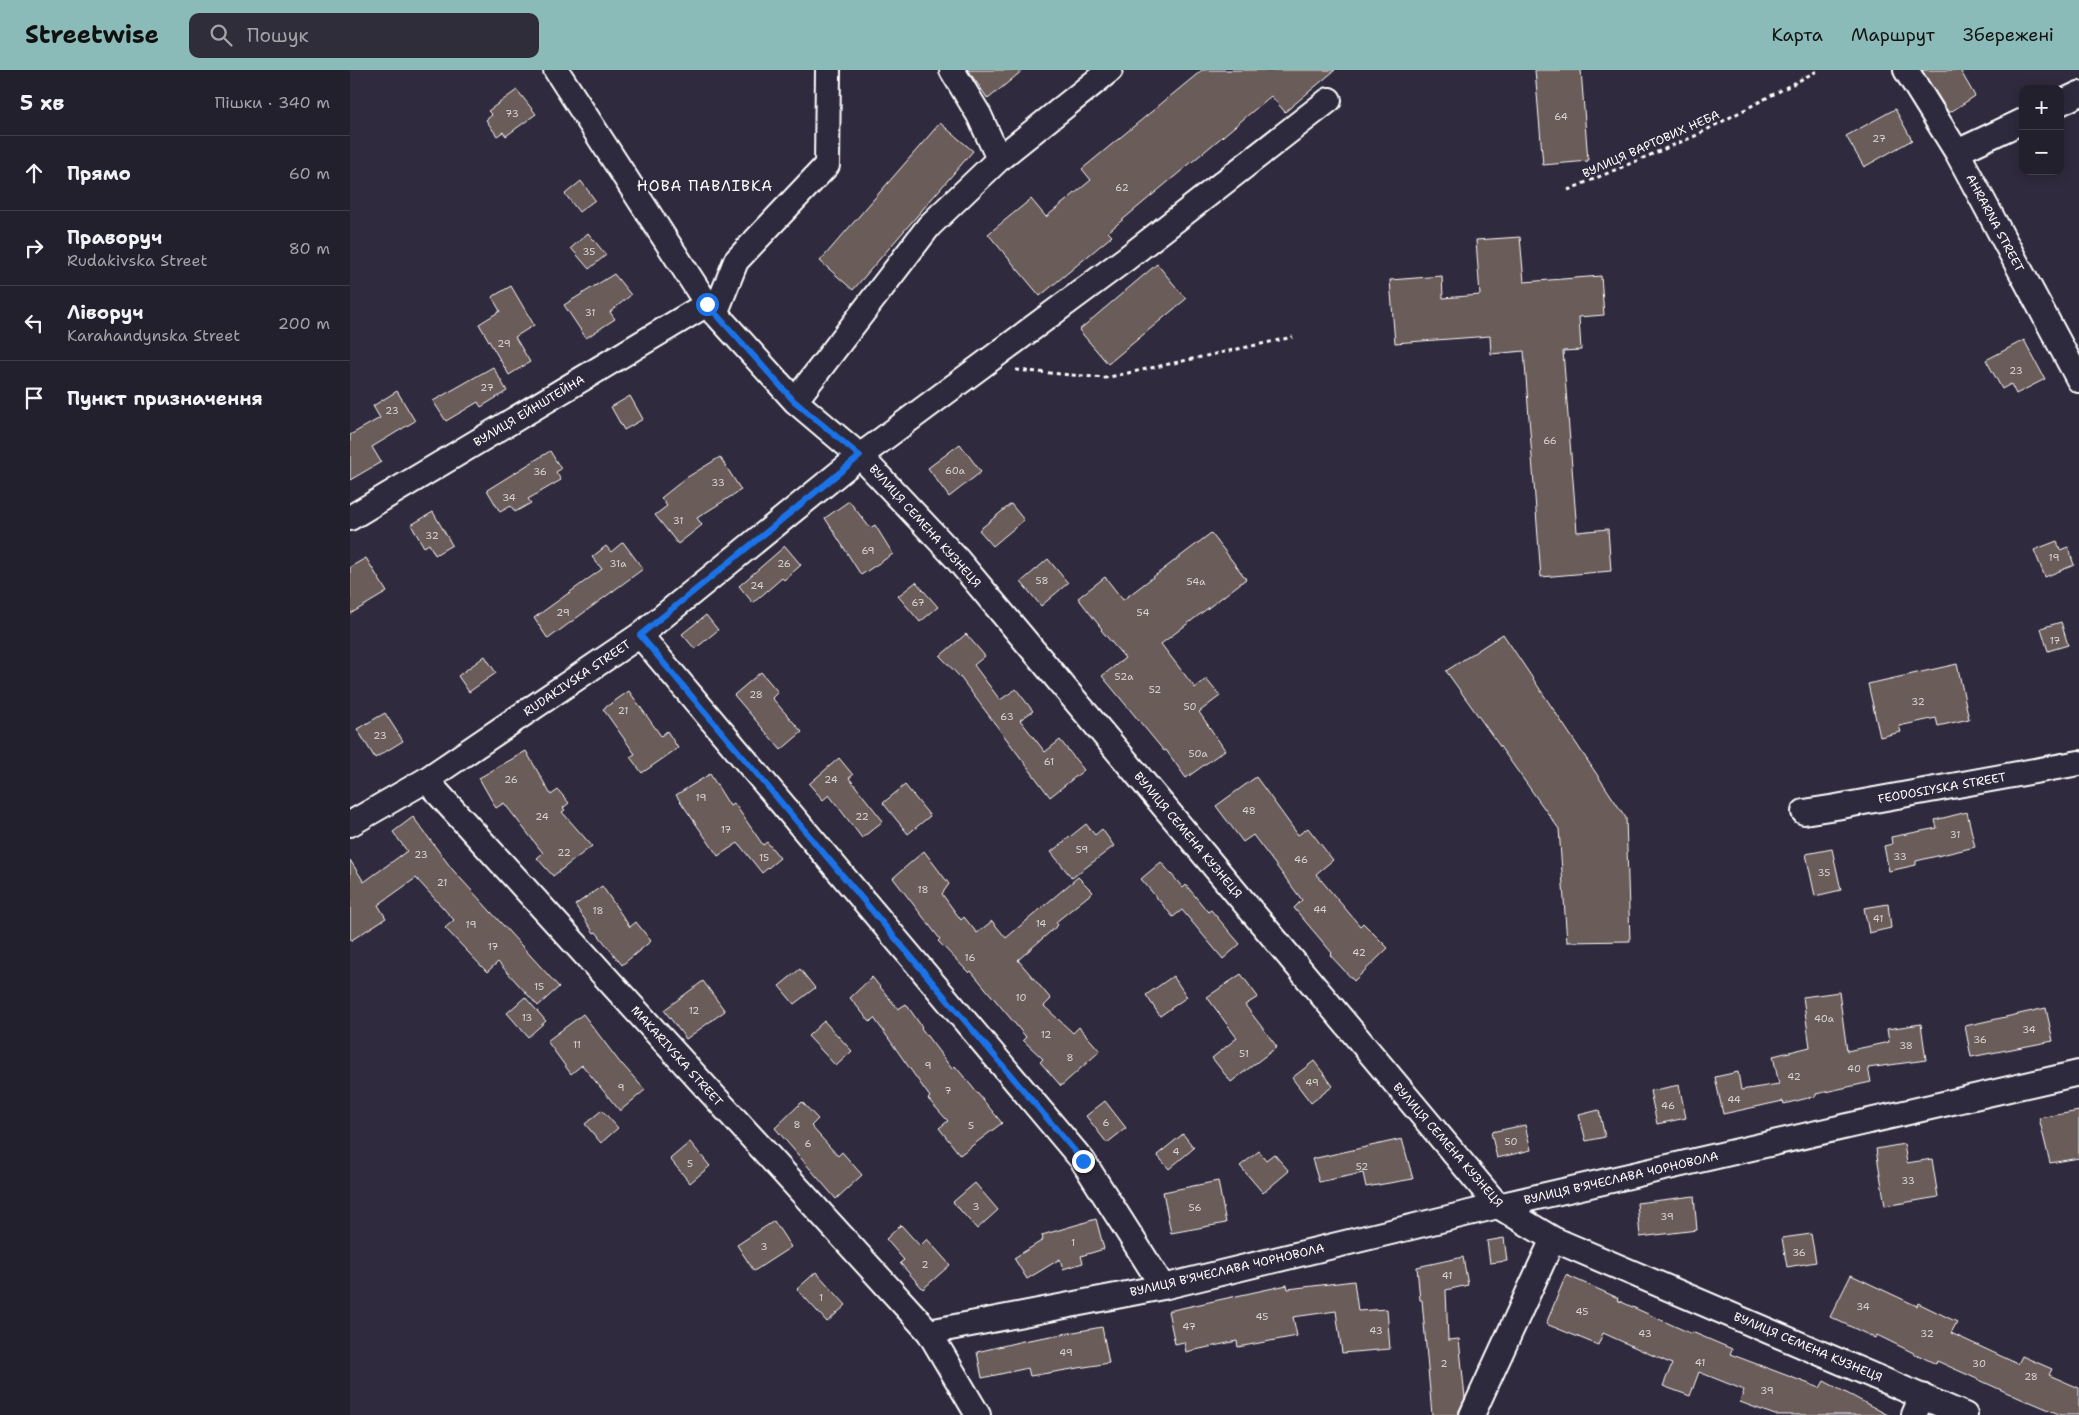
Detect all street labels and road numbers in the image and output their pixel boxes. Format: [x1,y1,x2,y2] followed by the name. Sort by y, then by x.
[1580,106,1722,182] street label: ВУЛИЦЯ ВАРТОВИХ НЕБА
[1962,171,2028,275] street label: AHRARNA STREET
[471,371,588,451] street label: ВУЛИЦЯ ЕЙНШТЕЙНА
[866,461,984,591] street label: ВУЛИЦЯ СЕМЕНА КУЗНЕЦЯ
[520,636,634,720] street label: RUDAKIVSKA STREET
[1130,769,1246,901] street label: ВУЛИЦЯ СЕМЕНА КУЗНЕЦЯ
[1877,769,2008,807] street label: FEODOSIYSKA STREET
[628,1002,727,1110] street label: MAKARIVSKA STREET
[1389,1079,1507,1211] street label: ВУЛИЦЯ СЕМЕНА КУЗНЕЦЯ
[1522,1148,1720,1208] street label: ВУЛИЦЯ В'ЯЧЕСЛАВА ЧОРНОВОЛА
[1128,1240,1326,1300] street label: ВУЛИЦЯ В'ЯЧЕСЛАВА ЧОРНОВОЛА
[1731,1308,1885,1386] street label: ВУЛИЦЯ СЕМЕНА КУЗНЕЦЯ

